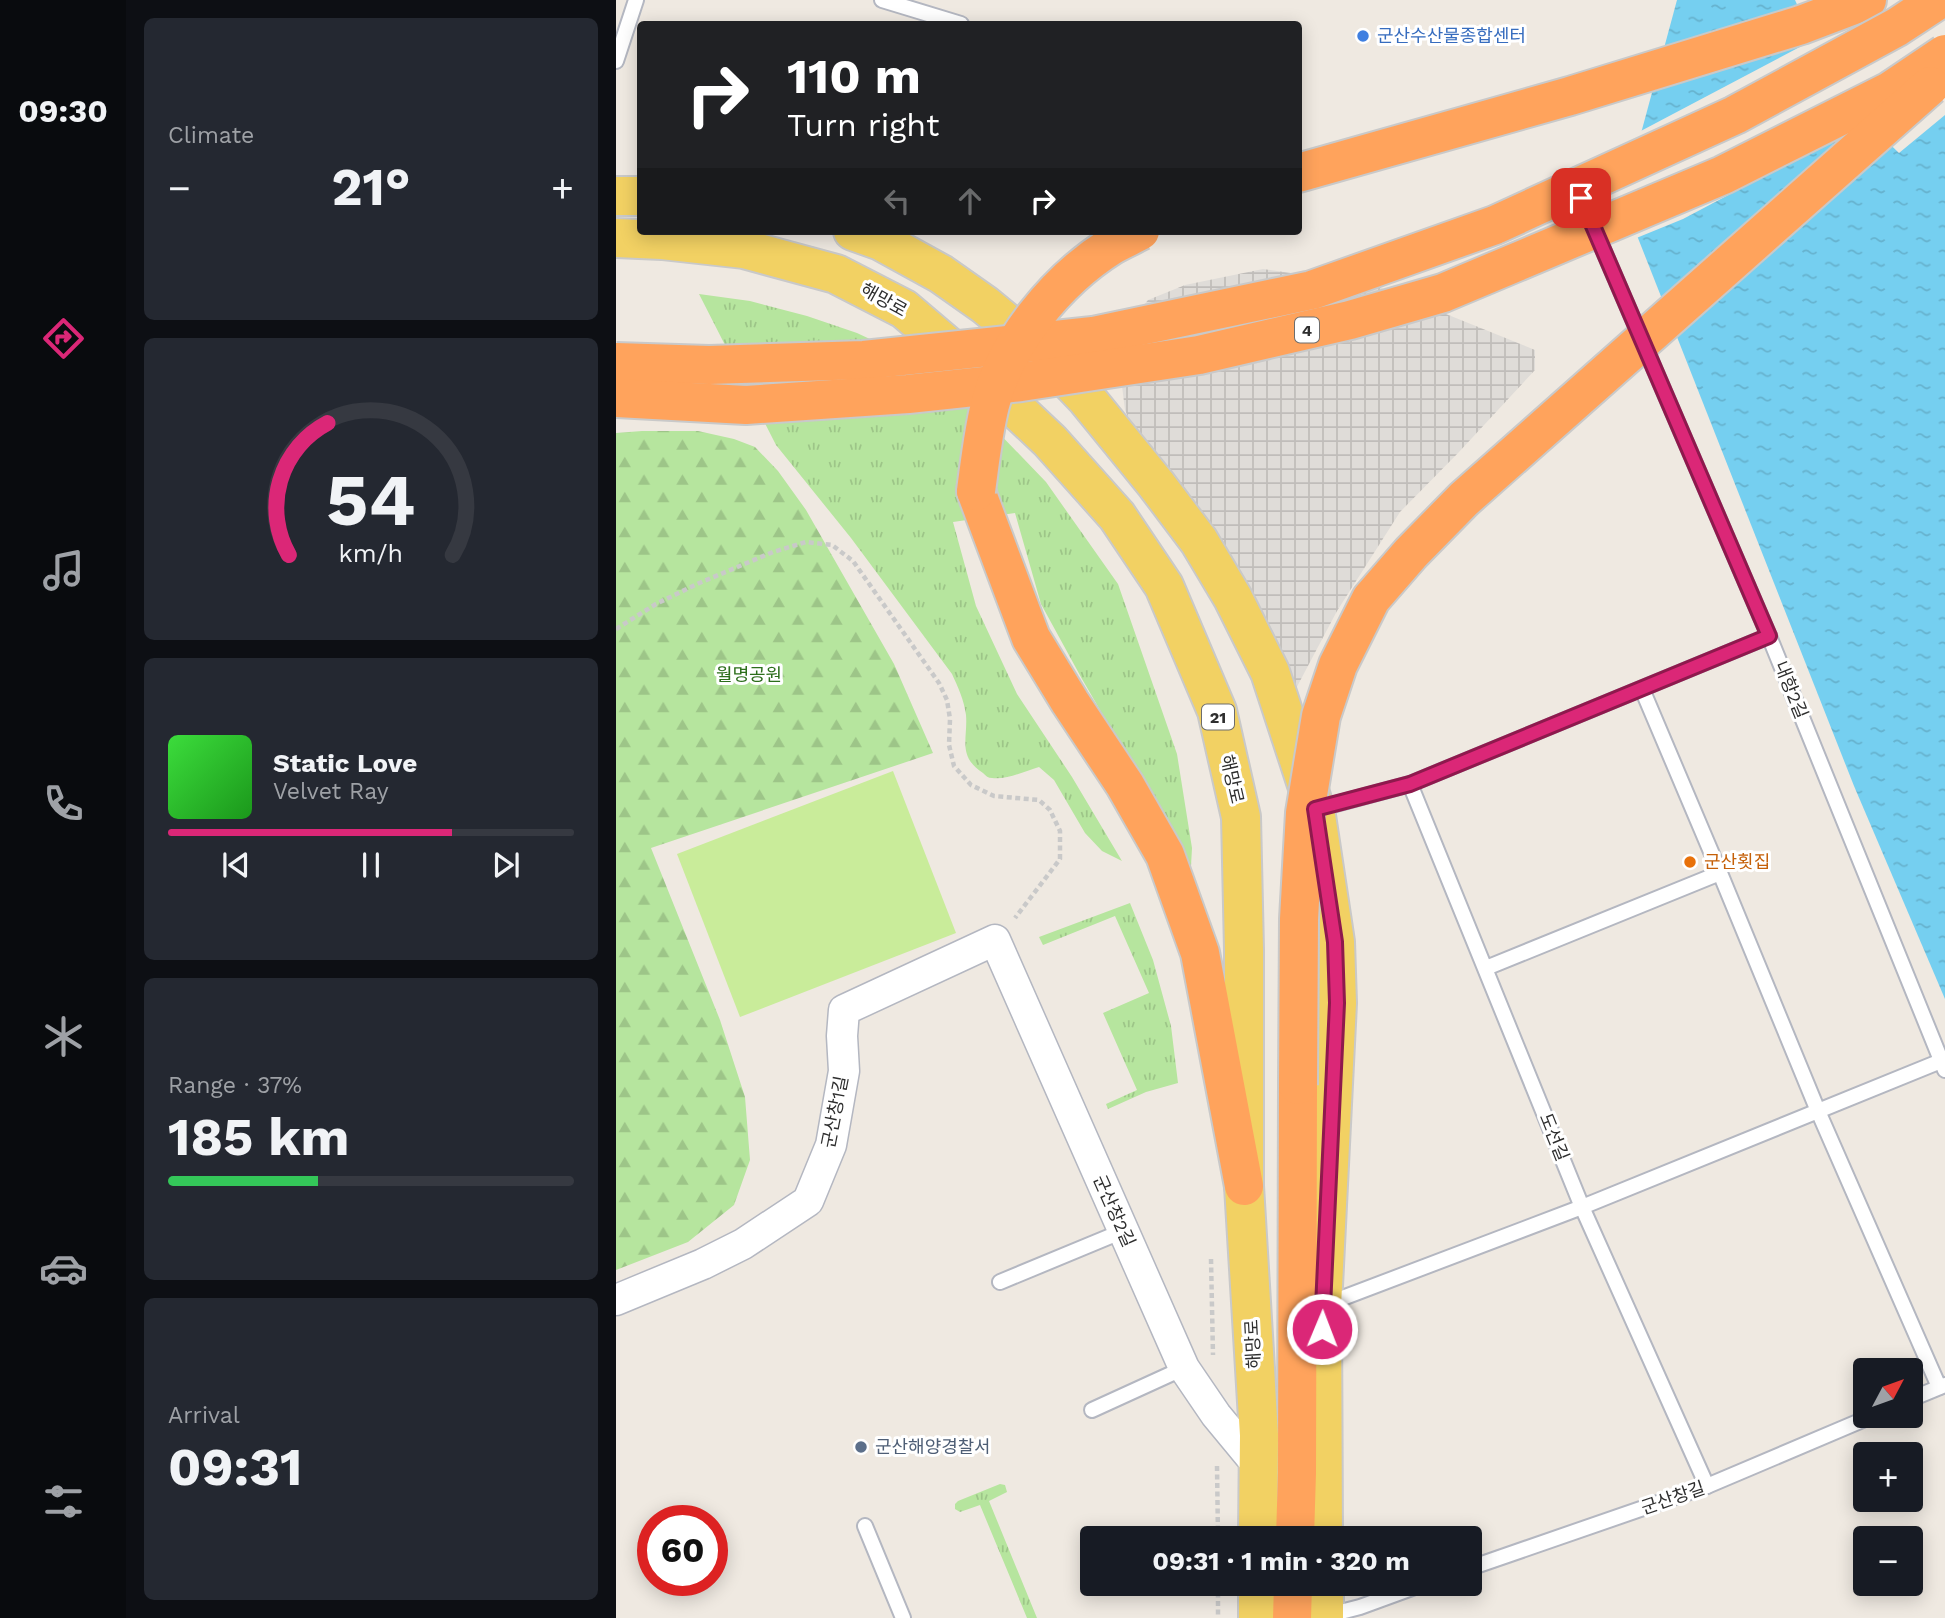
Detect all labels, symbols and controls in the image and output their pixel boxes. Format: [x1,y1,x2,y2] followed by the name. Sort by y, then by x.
[1377,25,1526,46] place label: 군산수산물종합센터
[1355,28,1371,44] marker: 군산수산물종합센터
[787,47,921,105] text: 110 m
[672,49,763,140] icon: right
[18,92,108,130] text: 09:30
[787,106,939,144] text: Turn right
[168,122,254,149] text: Climate
[331,157,411,218] text: 21°
[168,166,191,210] text: −
[551,166,574,210] text: +
[1551,168,1611,228] pin
[1562,179,1600,217] icon: arrive
[878,182,916,220] icon: left
[951,182,989,220] icon: ahead
[1024,182,1062,220] icon: right
[857,278,911,321] street label: 해망로
[39,314,88,363] icon: directions
[1295,318,1319,342] road number: 4
[326,457,416,543] text: 54
[339,539,403,568] text: km/h
[39,546,88,595] icon: music
[1770,658,1812,722] street label: 내항2길
[716,664,782,685] park label: 월명공원
[1202,704,1234,730] road number: 21
[273,748,417,778] text: Static Love
[1217,752,1248,805] street label: 해망로
[273,778,389,805] text: Velvet Ray
[39,779,88,828] icon: phone
[217,846,255,884] icon: previous
[352,846,390,884] icon: pause
[487,846,525,884] icon: next
[1704,851,1770,872] place label: 군산횟집
[1682,854,1698,870] marker: 군산횟집
[39,1012,88,1061] icon: climate
[168,1072,302,1099] text: Range · 37%
[817,1074,852,1150] street label: 군산창1길
[168,1107,349,1168] text: 185 km
[1535,1110,1574,1164] street label: 도선길
[1089,1171,1140,1250] street label: 군산창2길
[39,1244,88,1293] icon: car
[1285,1292,1359,1366] position arrow
[1241,1319,1264,1369] street label: 해망로
[1853,1358,1923,1428] north arrow
[1853,1358,1923,1596] map controls
[168,1402,240,1429] text: Arrival
[875,1436,991,1457] place label: 군산해양경찰서
[168,1437,302,1498] text: 09:31
[853,1439,869,1455] marker: 군산해양경찰서
[1853,1442,1923,1512] button: +
[39,1477,88,1526] icon: filters
[1638,1477,1708,1518] street label: 군산창길
[637,1505,728,1596] speed limit sign: 60
[1853,1526,1923,1596] button: −
[1152,1546,1410,1576] text: 09:31 · 1 min · 320 m

